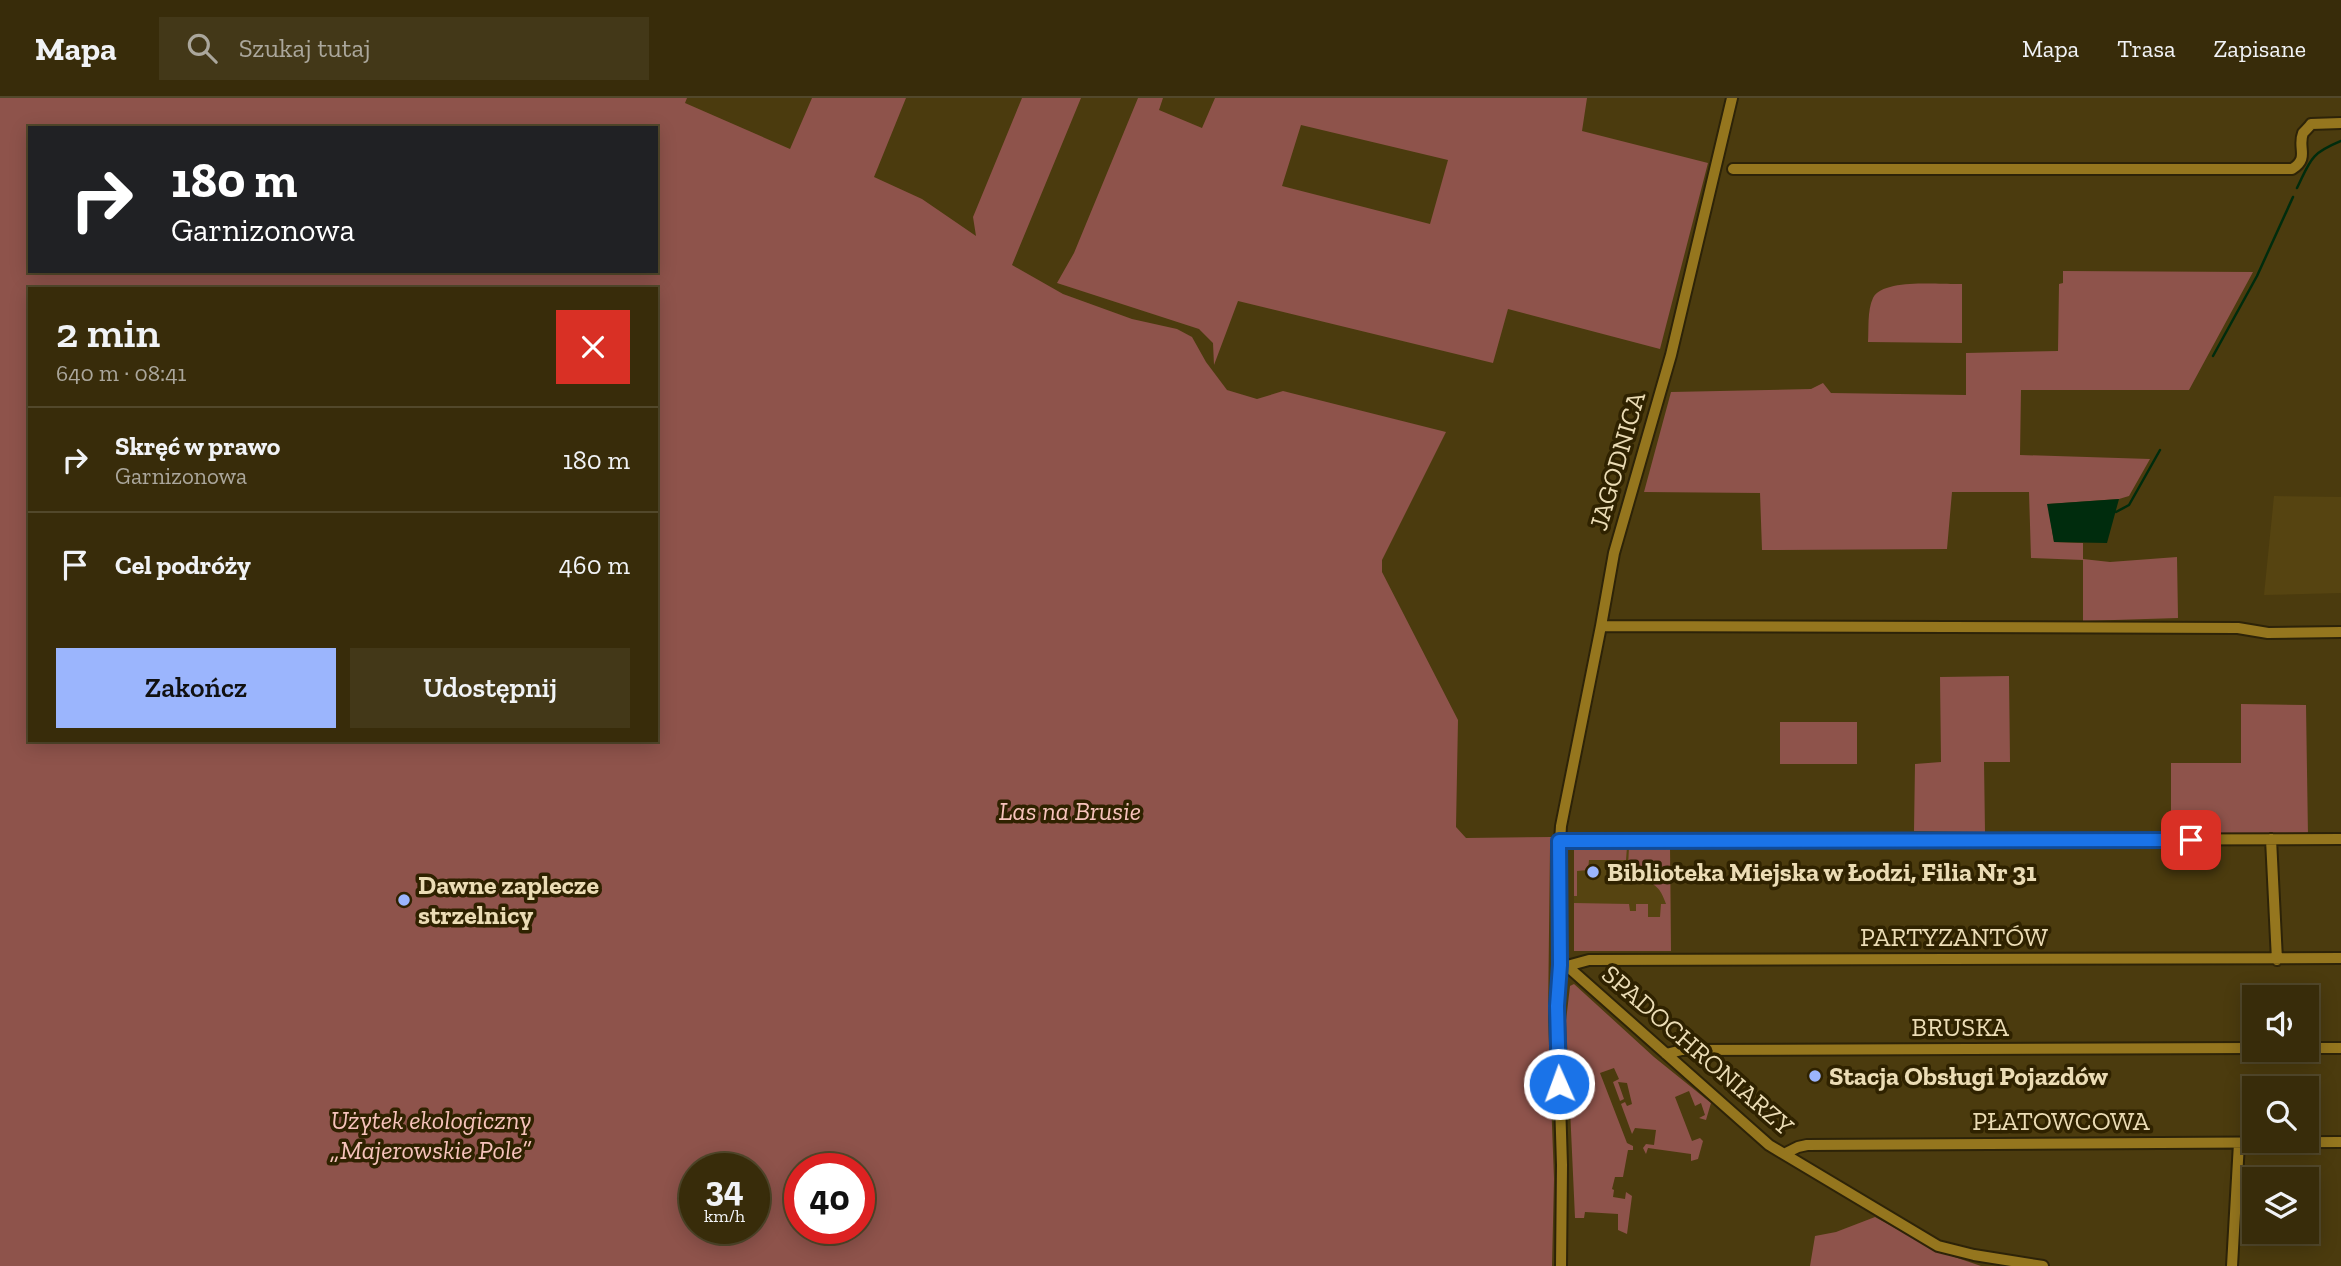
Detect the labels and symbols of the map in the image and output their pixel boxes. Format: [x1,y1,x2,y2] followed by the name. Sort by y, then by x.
[1582,387,1652,534] street label: JAGODNICA
[999,795,1141,827] park label: Las na Brusie
[2161,810,2221,870] pin
[1607,856,2037,888] place label: Biblioteka Miejska w Łodzi, Filia Nr 31
[1585,864,1601,880] marker: Biblioteka Miejska w Łodzi, Filia Nr 31
[418,869,599,931] place label: Dawne zaplecze strzelnicy
[396,892,412,908] marker: Dawne zaplecze strzelnicy
[1860,921,2049,953] street label: PARTYZANTÓW
[1595,958,1801,1142] street label: SPADOCHRONIARZY
[1911,1011,2010,1043] street label: BRUSKA
[1522,1047,1596,1121] position arrow
[1829,1060,2108,1092] place label: Stacja Obsługi Pojazdów
[1807,1068,1823,1084] marker: Stacja Obsługi Pojazdów
[330,1104,532,1166] park label: Użytek ekologiczny „Majerowskie Pole”
[1972,1105,2151,1137] street label: PŁATOWCOWA
[784,1153,875,1244] speed limit sign: 40

